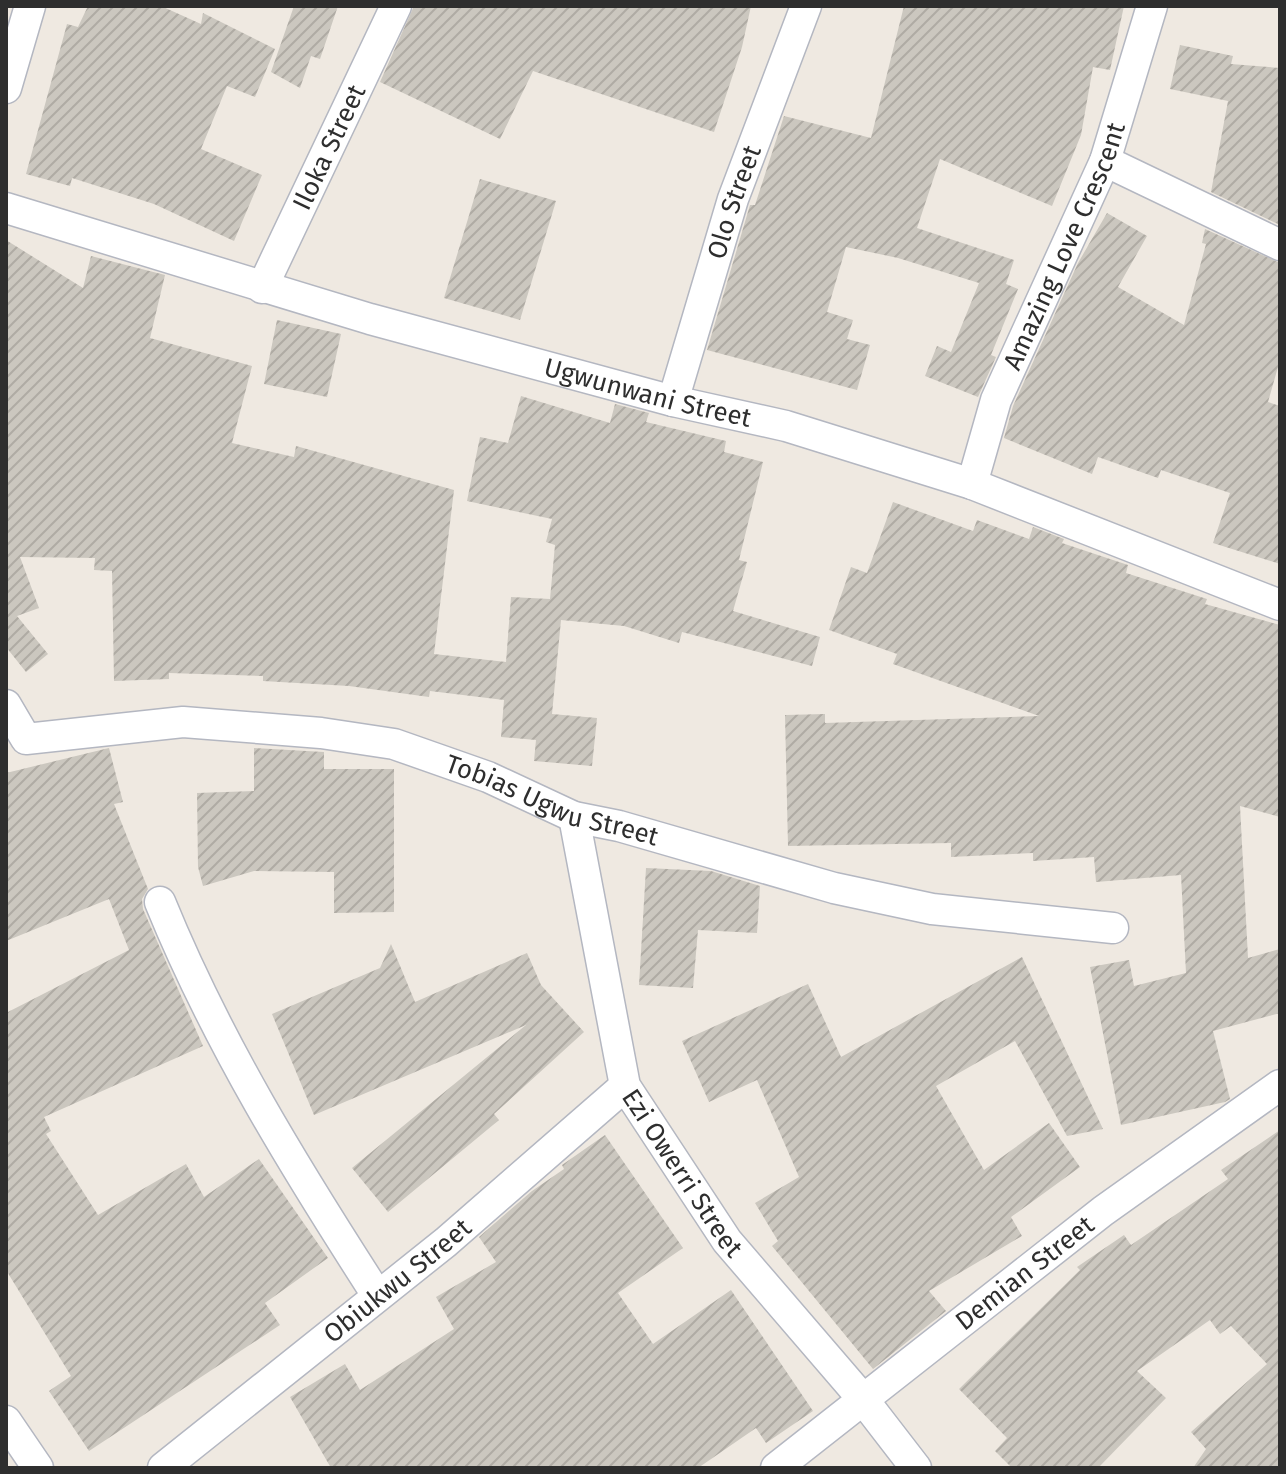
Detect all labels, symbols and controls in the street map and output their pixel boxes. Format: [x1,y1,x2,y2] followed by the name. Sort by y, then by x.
[286,79,372,215] street label: Iloka Street
[996,118,1132,375] street label: Amazing Love Crescent
[701,140,768,263] street label: Olo Street
[541,351,755,433] street label: Ugwunwani Street
[442,748,663,852] street label: Tobias Ugwu Street
[616,1083,750,1264] street label: Ezi Owerri Street
[949,1208,1100,1337] street label: Demian Street
[317,1211,478,1349] street label: Obiukwu Street

